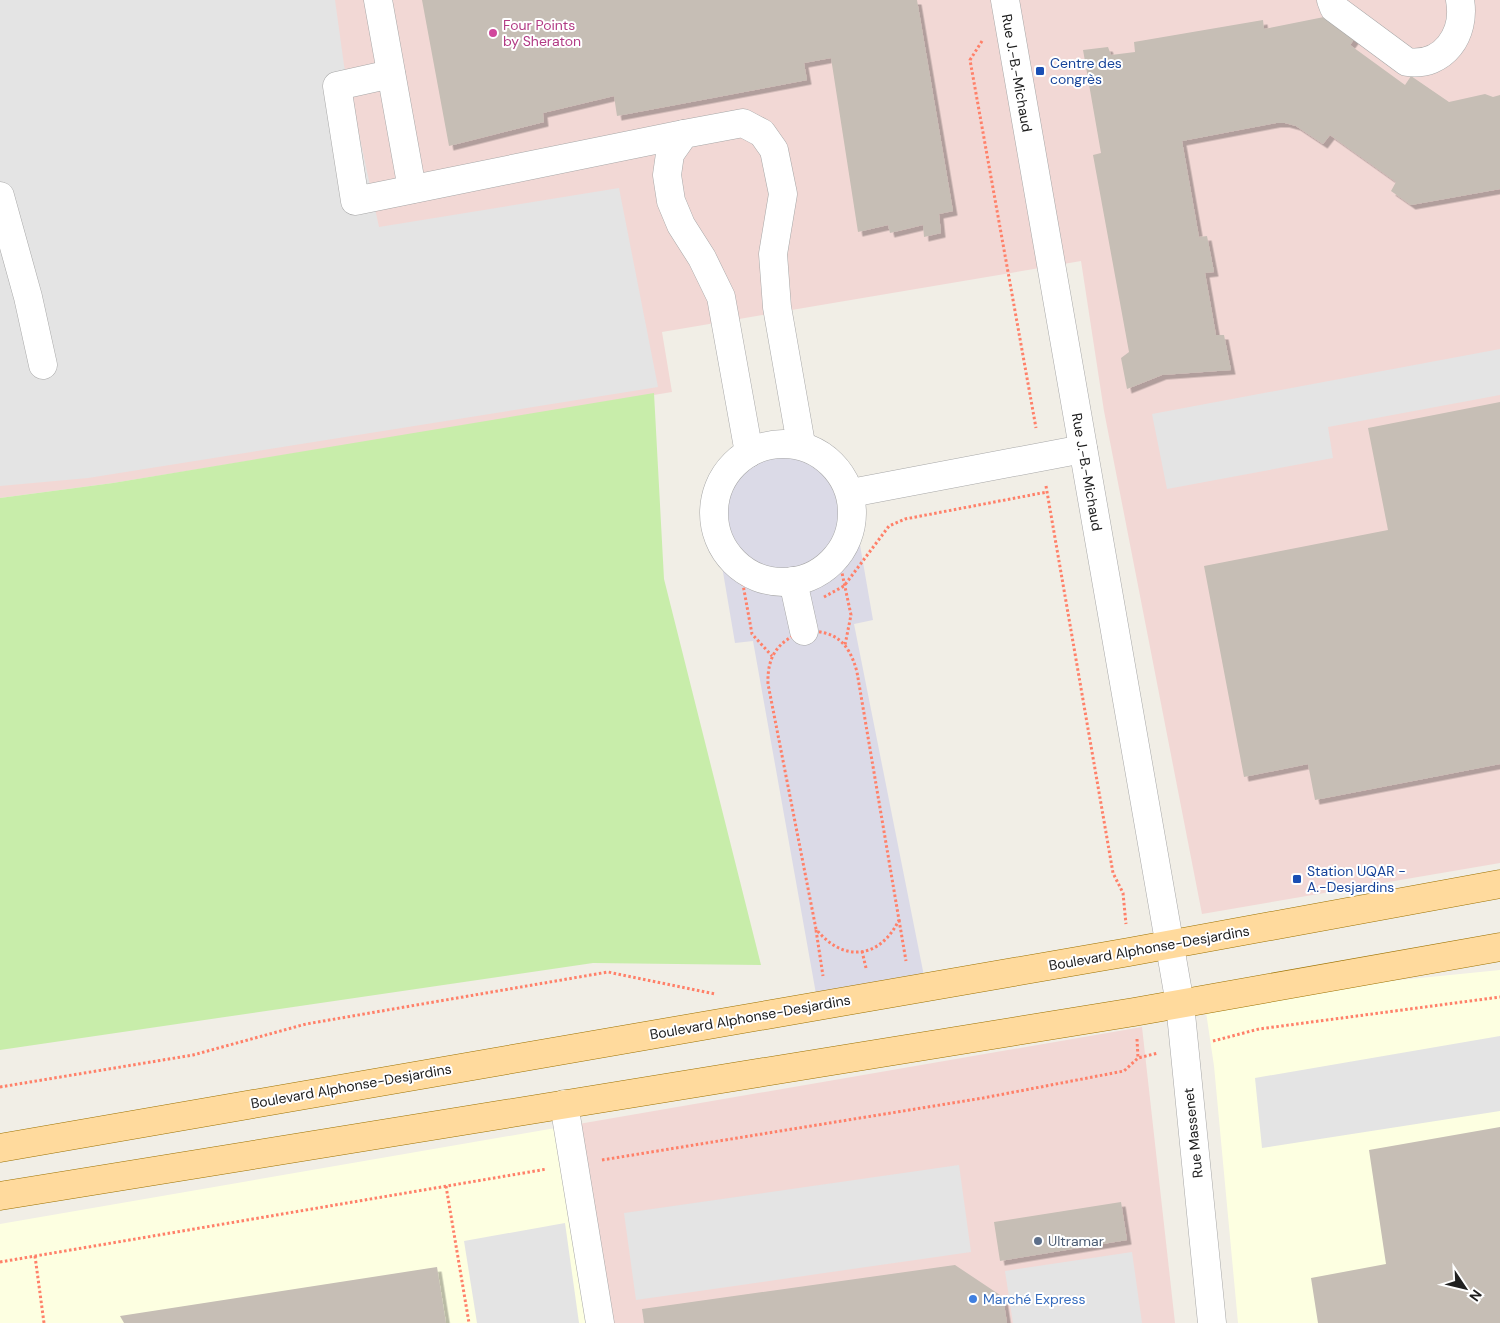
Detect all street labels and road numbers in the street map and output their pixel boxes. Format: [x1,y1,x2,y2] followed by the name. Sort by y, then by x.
[998,13,1036,133] street label: Rue J.-B.-Michaud
[1068,412,1106,532] street label: Rue J.-B.-Michaud
[1047,921,1251,975] street label: Boulevard Alphonse-Desjardins
[648,990,852,1044] street label: Boulevard Alphonse-Desjardins
[249,1059,453,1113] street label: Boulevard Alphonse-Desjardins
[1179,1087,1207,1179] street label: Rue Massenet

